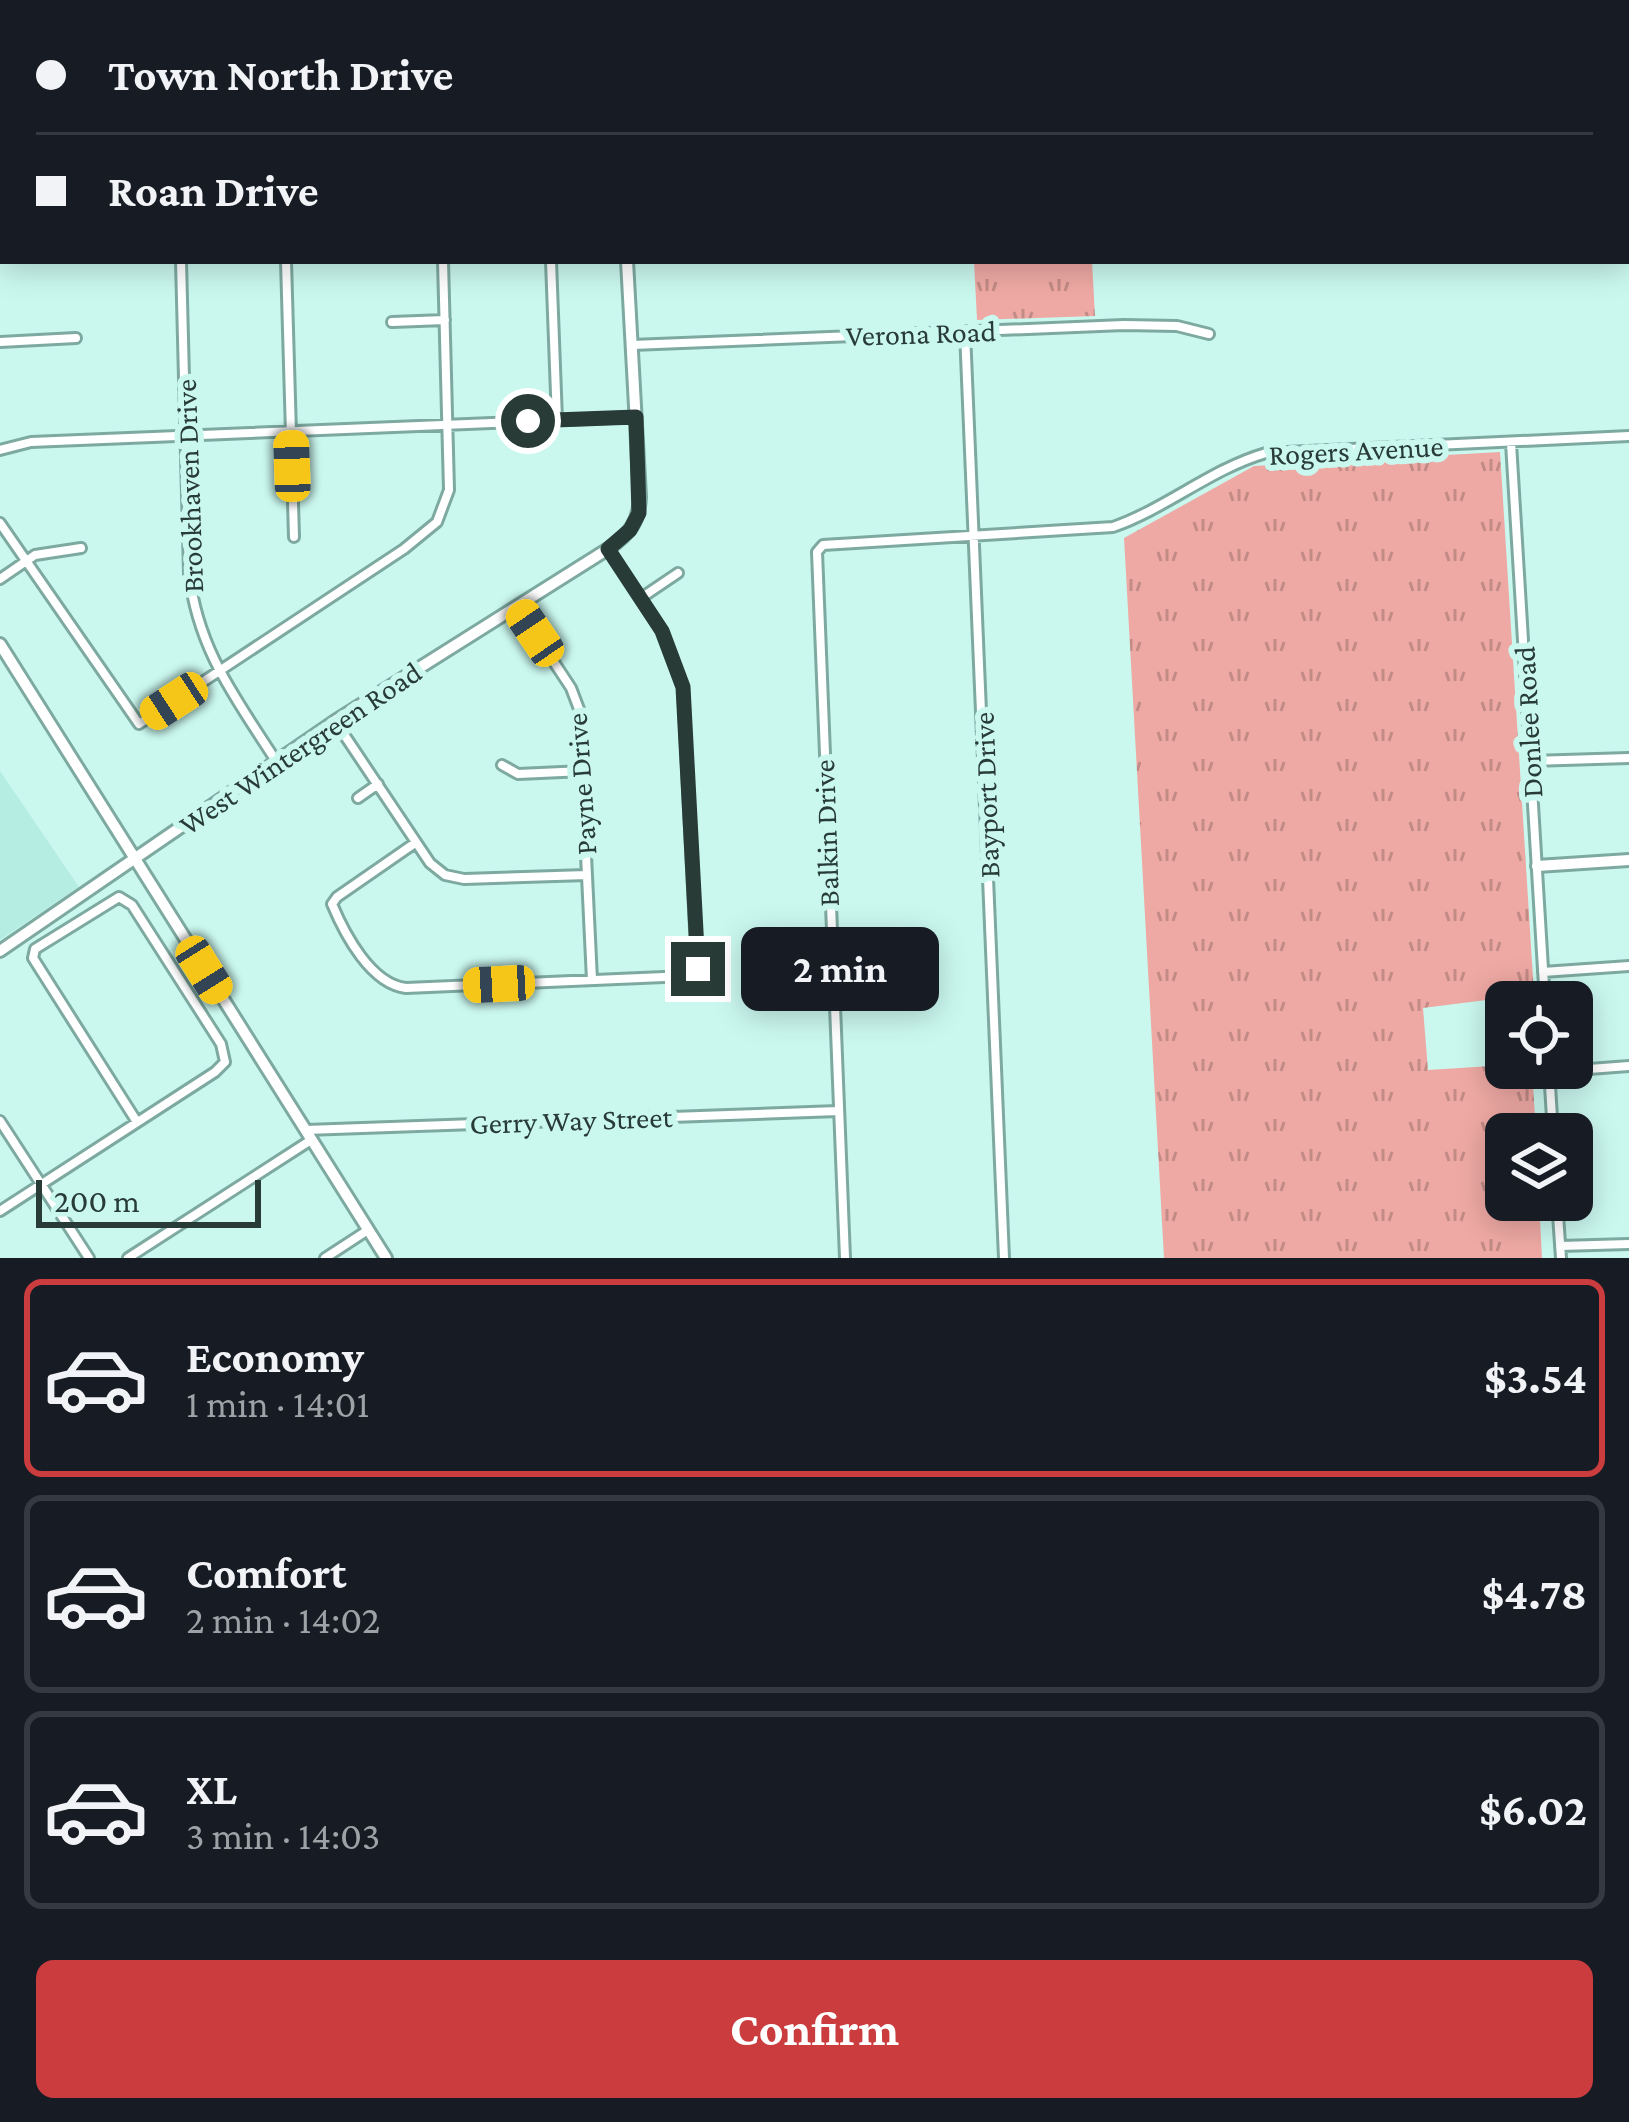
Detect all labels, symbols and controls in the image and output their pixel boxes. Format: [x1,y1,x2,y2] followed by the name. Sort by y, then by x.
[108,50,453,100] text: Town North Drive
[108,166,319,216] text: Roan Drive
[845,314,997,352] street label: Verona Road
[169,378,209,594] street label: Brookhaven Drive
[501,394,555,448] route start
[273,429,311,503] car
[1268,429,1444,472] street label: Rogers Avenue
[500,593,570,673] car
[1508,645,1548,799] street label: Donlee Road
[173,655,428,842] street label: West Wintergreen Road
[134,666,214,736] car
[967,711,1006,879] street label: Bayport Drive
[560,712,603,856] street label: Payne Drive
[807,759,845,907] street label: Balkin Drive
[740,927,938,1011] callout: 2 min
[170,930,238,1010] car
[671,942,725,996] route end
[793,947,887,990] text: 2 min
[462,964,536,1004] car
[1485,981,1593,1221] map controls
[1485,981,1593,1089] button: locate
[469,1100,674,1141] street label: Gerry Way Street
[1485,1113,1593,1221] button: layers
[36,1174,261,1227] scale bar
[54,1182,140,1219] text: 200 m
[42,1324,150,1432] icon: car
[186,1332,364,1382] text: Economy
[1484,1353,1587,1403] text: $3.54
[186,1382,370,1425] text: 1 min · 14:01
[42,1540,150,1648] icon: car
[186,1548,347,1598] text: Comfort
[1481,1569,1587,1619] text: $4.78
[186,1598,380,1641] text: 2 min · 14:02
[42,1756,150,1864] icon: car
[186,1764,237,1814] text: XL
[1479,1785,1587,1835] text: $6.02
[186,1814,380,1857] text: 3 min · 14:03
[36,1960,1593,2098] button: Confirm

